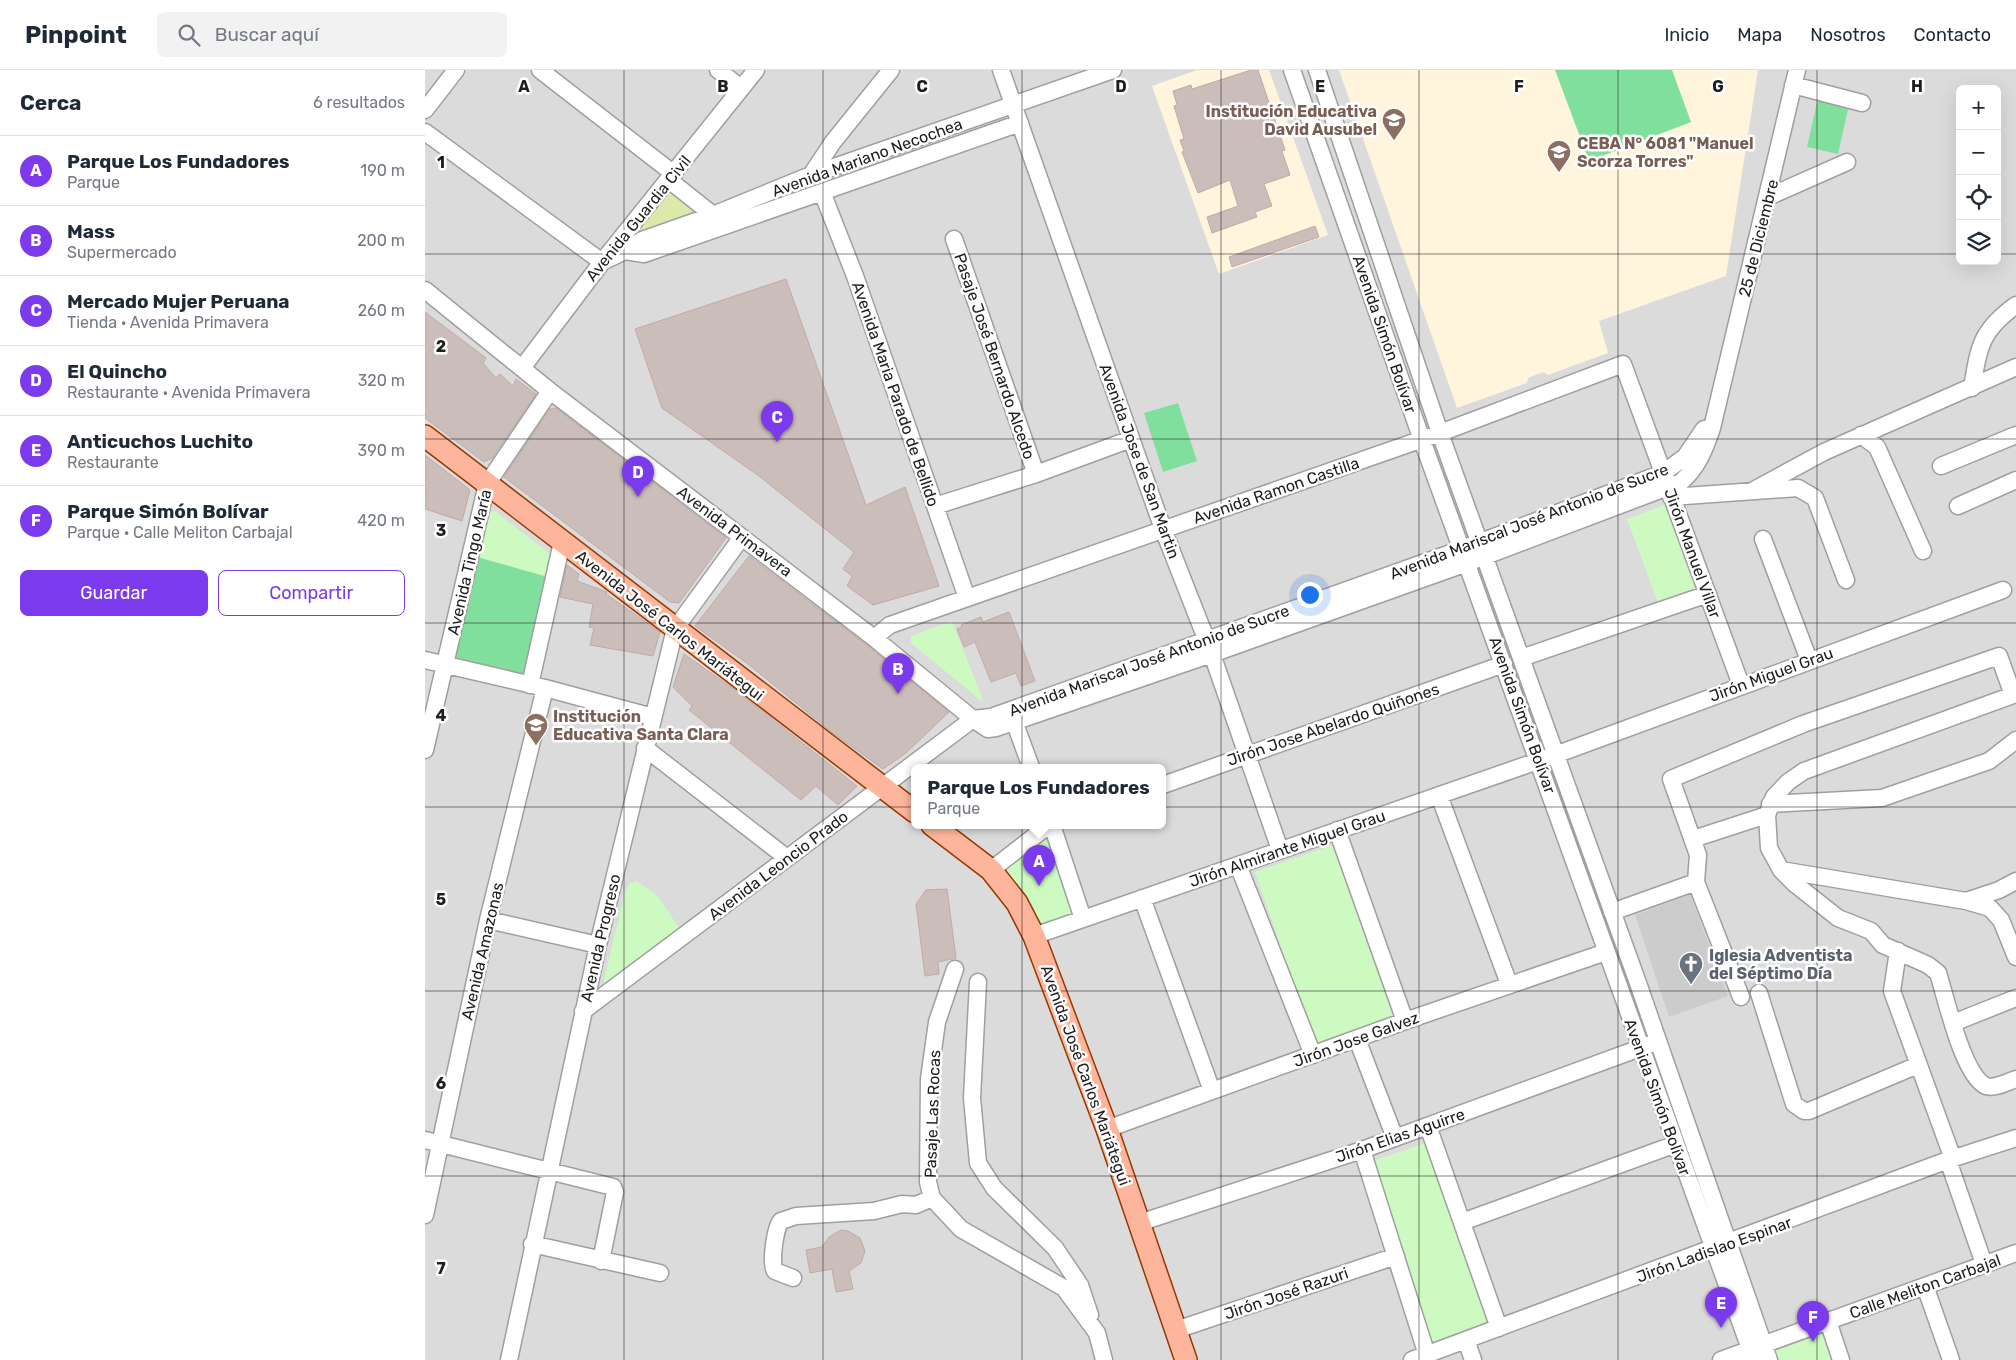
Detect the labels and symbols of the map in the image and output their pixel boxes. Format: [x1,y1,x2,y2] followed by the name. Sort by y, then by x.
[518,77,530,96] text: A
[717,77,729,96] text: B
[916,77,928,96] text: C
[1115,77,1127,96] text: D
[1315,77,1325,96] text: E
[1514,77,1524,96] text: F
[1712,77,1724,96] text: G
[1911,77,1923,96] text: H
[1205,102,1377,139] place label: Institución Educativa David Ausubel
[1381,107,1407,141] school or university icon: Institución Educativa David Ausubel
[769,114,965,201] street label: Avenida Mariano Necochea
[1577,134,1754,171] place label: CEBA N° 6081 "Manuel Scorza Torres"
[1546,139,1572,173] school or university icon: CEBA N° 6081 "Manuel Scorza Torres"
[582,152,695,285] street label: Avenida Guardia Civil
[437,153,445,172] text: 1
[1735,177,1782,299] street label: 25 de Diciembre
[950,251,1039,462] street label: Pasaje José Bernardo Alcedo
[1349,253,1420,416] street label: Avenida Simón Bolívar
[848,279,943,509] street label: Avenida Maria Parado de Bellido
[436,337,446,356] text: 2
[1095,361,1184,561] street label: Avenida Jose de San Martin
[761,401,793,442] pin: C
[1191,453,1362,528] street label: Avenida Ramon Castilla
[622,456,654,497] pin: D
[1387,459,1671,584] street label: Avenida Mariscal José Antonio de Sucre
[673,482,796,581] street label: Avenida Primavera
[1660,486,1725,621] street label: Jirón Manuel Villar
[443,487,495,637] street label: Avenida Tingo María
[436,521,446,540] text: 3
[572,546,767,705] street label: Avenida José Carlos Mariátegui
[1297,582,1323,608] your location
[1006,601,1292,720] street label: Avenida Mariscal José Antonio de Sucre
[1485,634,1560,796] street label: Avenida Simón Bolívar
[1707,643,1836,706] street label: Jirón Miguel Grau
[882,653,914,694] pin: B
[1225,679,1442,770] street label: Jirón Jose Abelardo Quiñones
[436,706,447,725] text: 4
[553,707,729,744] place label: Institución Educativa Santa Clara
[523,712,549,746] school or university icon: Institución Educativa Santa Clara
[1187,806,1388,891] street label: Jirón Almirante Miguel Grau
[705,807,852,924] street label: Avenida Leoncio Prado
[1023,845,1055,886] pin: A
[577,872,624,1004] street label: Avenida Progreso
[457,880,508,1022] street label: Avenida Amazonas
[436,890,446,909] text: 5
[1709,946,1852,983] place label: Iglesia Adventista del Séptimo Día
[1678,951,1704,985] church icon: Iglesia Adventista del Séptimo Día
[1037,962,1134,1188] street label: Avenida José Carlos Mariátegui
[1291,1008,1422,1071] street label: Jirón Jose Galvez
[1620,1016,1695,1178] street label: Avenida Simón Bolívar
[921,1050,944,1178] street label: Pasaje Las Rocas
[436,1074,446,1093] text: 6
[1333,1104,1467,1166] street label: Jirón Elias Aguirre
[1634,1213,1794,1286] street label: Jirón Ladislao Espinar
[1847,1250,2003,1323] street label: Calle Meliton Carbajal
[436,1259,446,1278] text: 7
[1222,1263,1351,1324] street label: Jirón José Razuri
[1705,1287,1737,1328] pin: E
[1797,1301,1829,1342] pin: F

